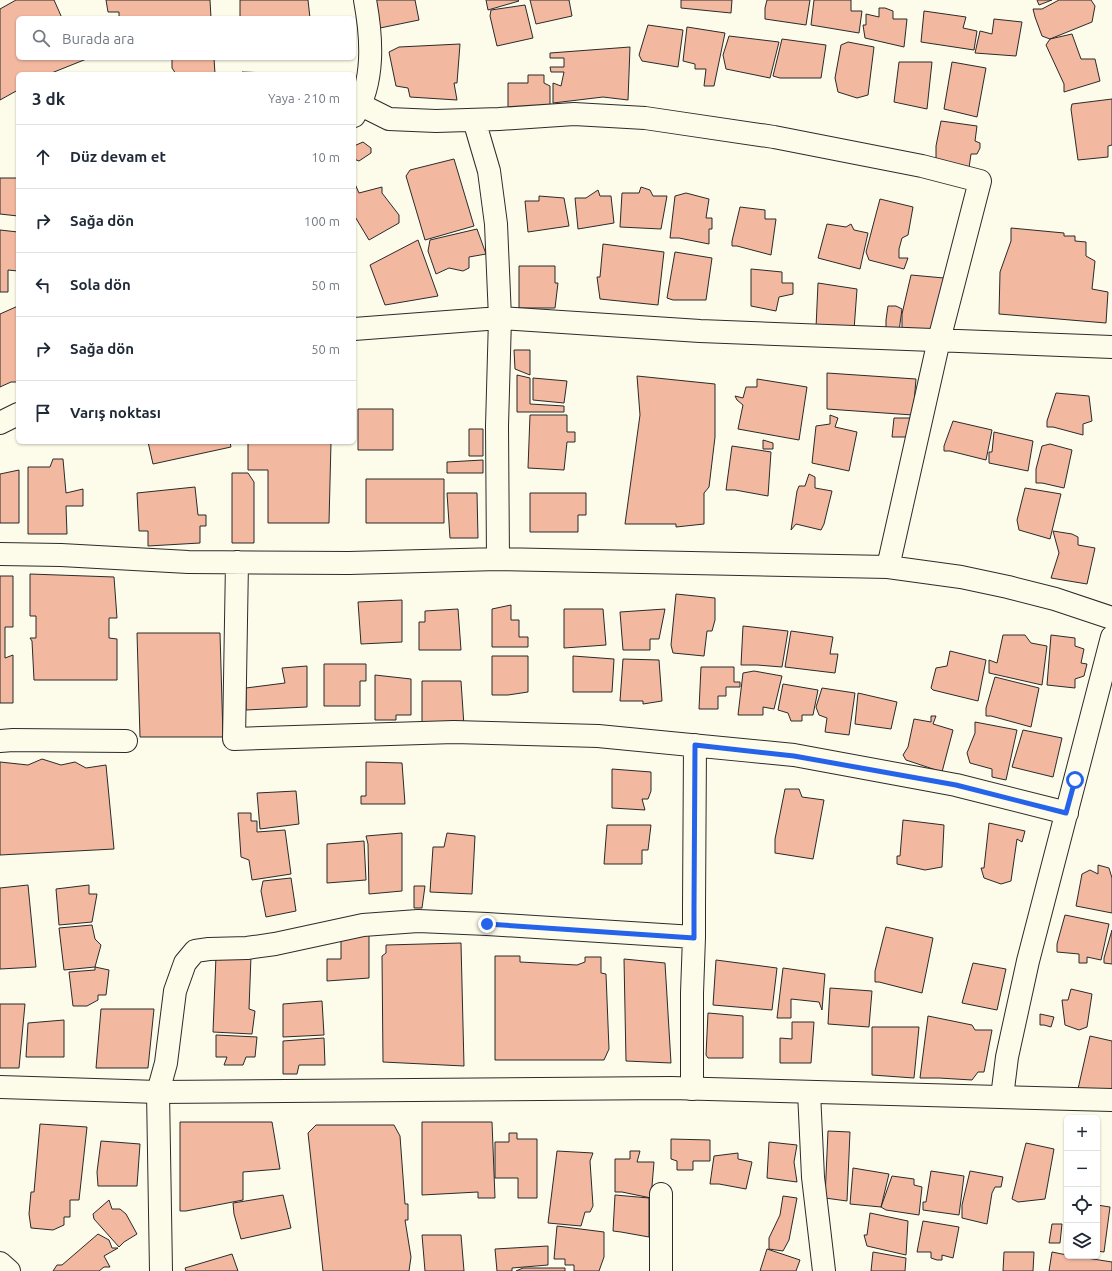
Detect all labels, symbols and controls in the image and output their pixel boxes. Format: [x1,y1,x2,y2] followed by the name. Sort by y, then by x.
[16,16,356,60] search box
[30,27,52,49] icon: search
[62,30,134,47] text: Burada ara
[32,89,65,108] text: 3 dk
[268,91,340,105] text: Yaya · 210 m
[32,146,54,168] icon: ahead
[70,148,166,165] text: Düz devam et
[311,150,340,164] text: 10 m
[32,210,54,232] icon: right
[70,212,134,229] text: Sağa dön
[304,214,340,228] text: 100 m
[32,274,54,296] icon: left
[70,276,131,293] text: Sola dön
[311,278,340,292] text: 50 m
[32,338,54,360] icon: right
[70,340,134,357] text: Sağa dön
[311,342,340,356] text: 50 m
[32,402,54,424] icon: arrive
[70,404,161,421] text: Varış noktası
[1066,771,1084,789] route start
[478,915,496,933] route end
[1064,1115,1100,1259] map controls
[1064,1115,1100,1151] button: +
[1064,1151,1100,1187] button: −
[1064,1187,1100,1223] button: locate
[1064,1223,1100,1259] button: layers

